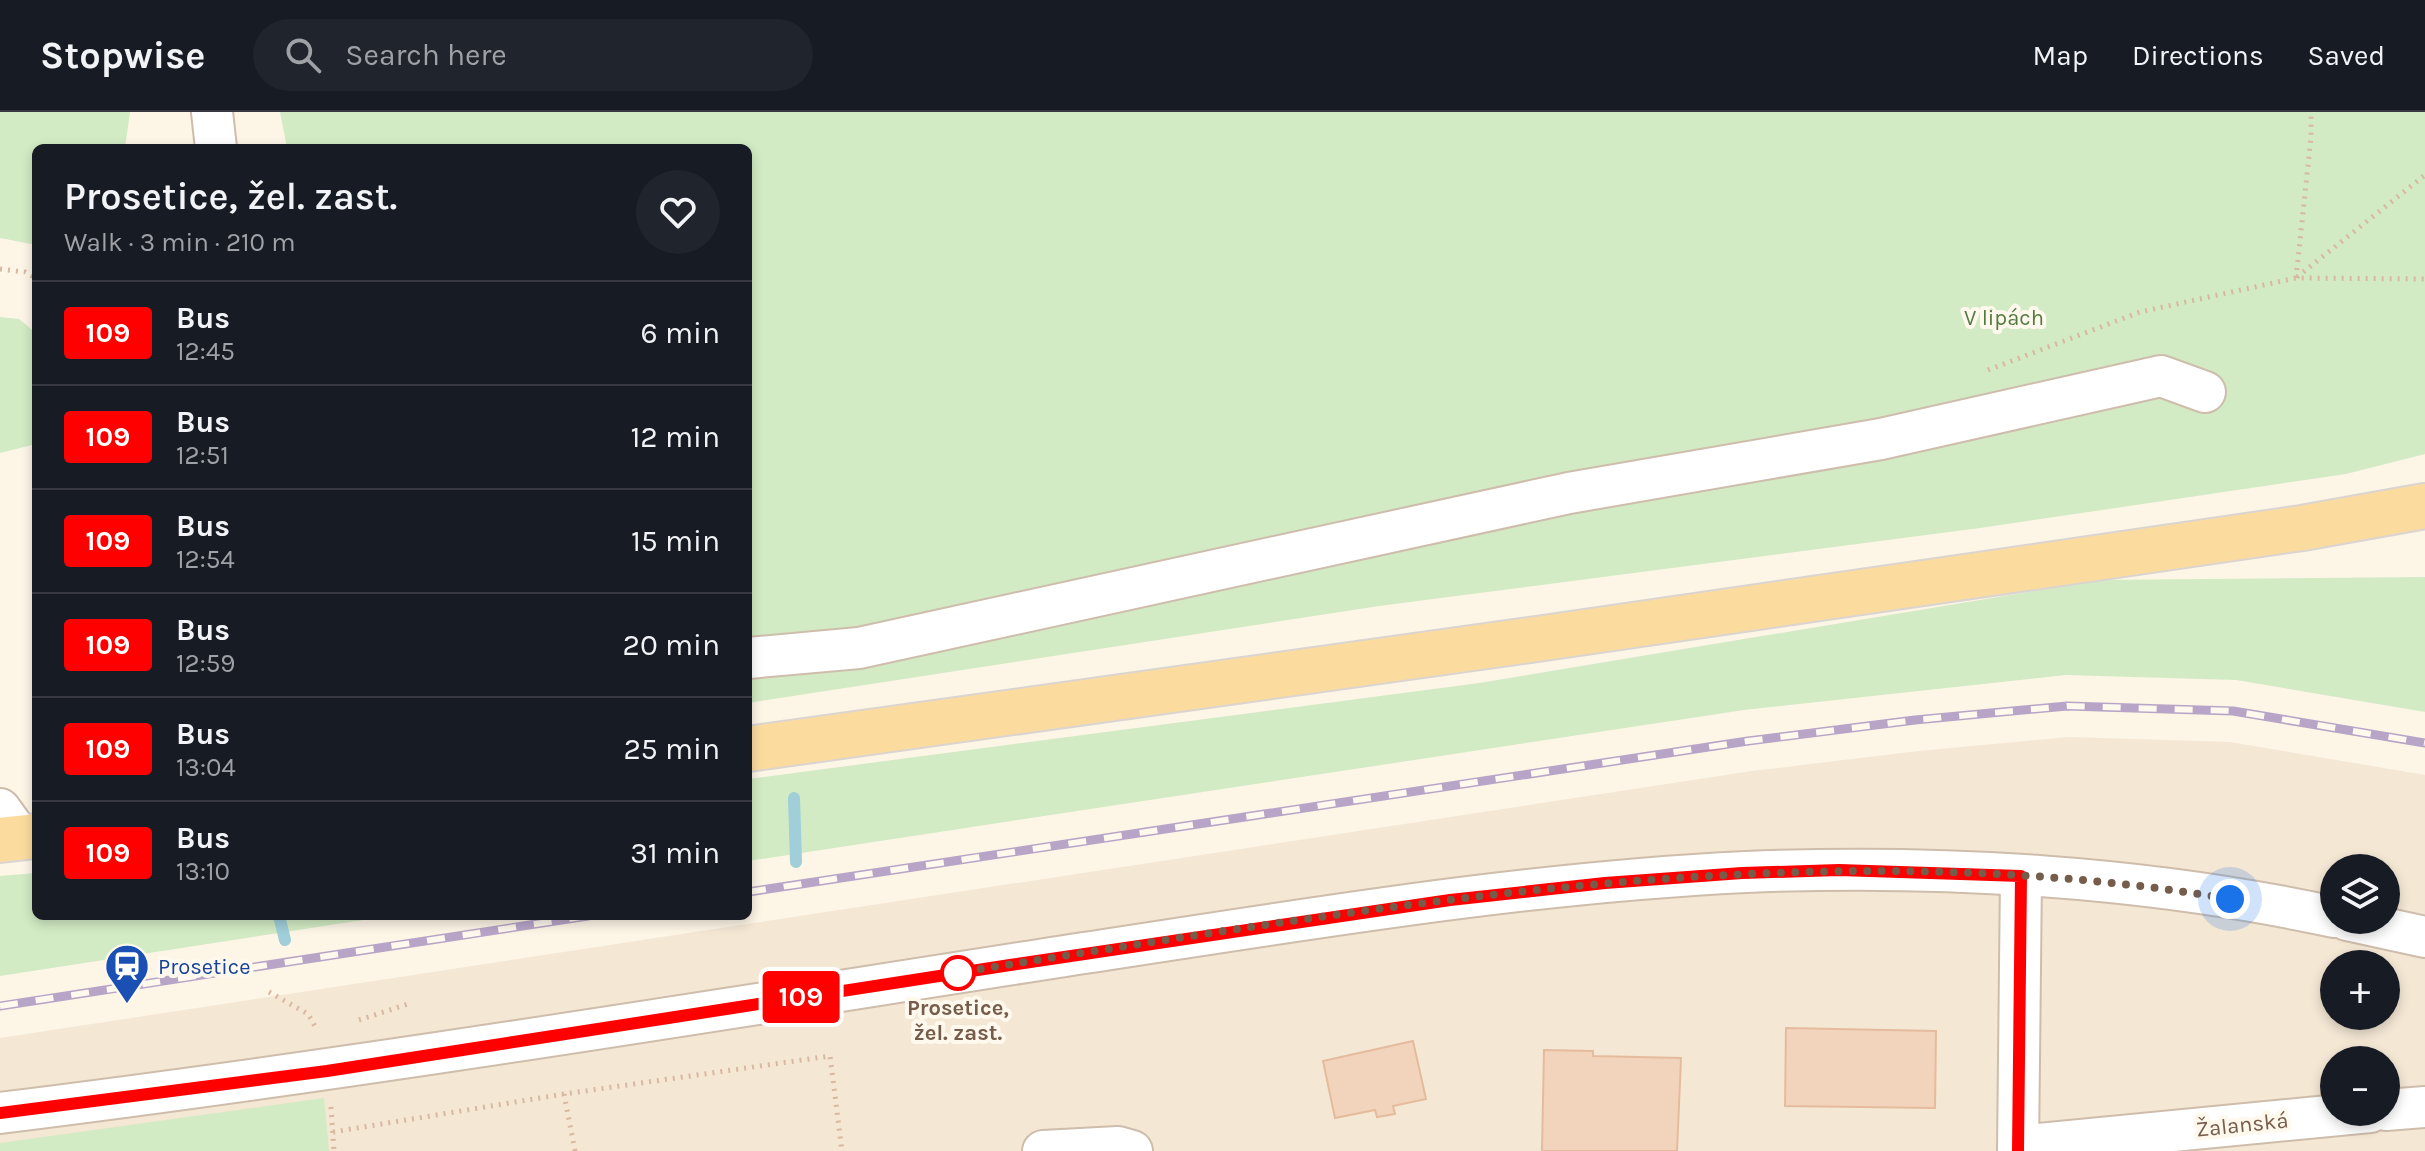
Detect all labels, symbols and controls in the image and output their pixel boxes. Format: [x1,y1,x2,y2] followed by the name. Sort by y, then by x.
[253,19,813,91] search box
[40,33,205,78] text: Stopwise
[281,33,325,77] icon: search
[345,37,507,73] text: Search here
[2033,39,2088,72] text: Map
[2132,39,2264,72] text: Directions
[2308,39,2385,72] text: Saved
[636,170,720,254] button: heart
[64,174,397,219] text: Prosetice, žel. zast.
[64,227,296,258] text: Walk · 3 min · 210 m
[176,300,230,336] text: Bus
[1964,305,2044,331] park label: V lipách
[641,315,720,351] text: 6 min
[86,316,130,349] text: 109
[176,336,235,367] text: 12:45
[176,404,230,440] text: Bus
[630,419,720,455] text: 12 min
[86,420,130,453] text: 109
[176,440,229,471] text: 12:51
[176,508,230,544] text: Bus
[631,523,720,559] text: 15 min
[86,524,130,557] text: 109
[176,544,235,575] text: 12:54
[176,612,230,648] text: Bus
[623,627,720,663] text: 20 min
[86,628,130,661] text: 109
[176,648,235,679] text: 12:59
[176,716,230,752] text: Bus
[623,731,720,767] text: 25 min
[86,732,130,765] text: 109
[176,752,236,783] text: 13:04
[176,820,230,856] text: Bus
[630,835,720,871] text: 31 min
[86,836,130,869] text: 109
[2320,854,2400,1126] map controls
[2320,854,2400,934] button: layers
[176,856,230,887] text: 13:10
[2210,879,2250,919] your location
[103,942,151,1005] station icon: Prosetice
[2320,950,2400,1030] button: +
[158,954,251,980] place label: Prosetice
[941,956,975,990] marker: Prosetice, žel. zast.
[755,971,847,1023] line badge: 109
[779,980,823,1013] text: 109
[907,995,1009,1046] place label: Prosetice, žel. zast.
[2320,1046,2400,1126] button: −
[2195,1107,2290,1143] street label: Žalanská

